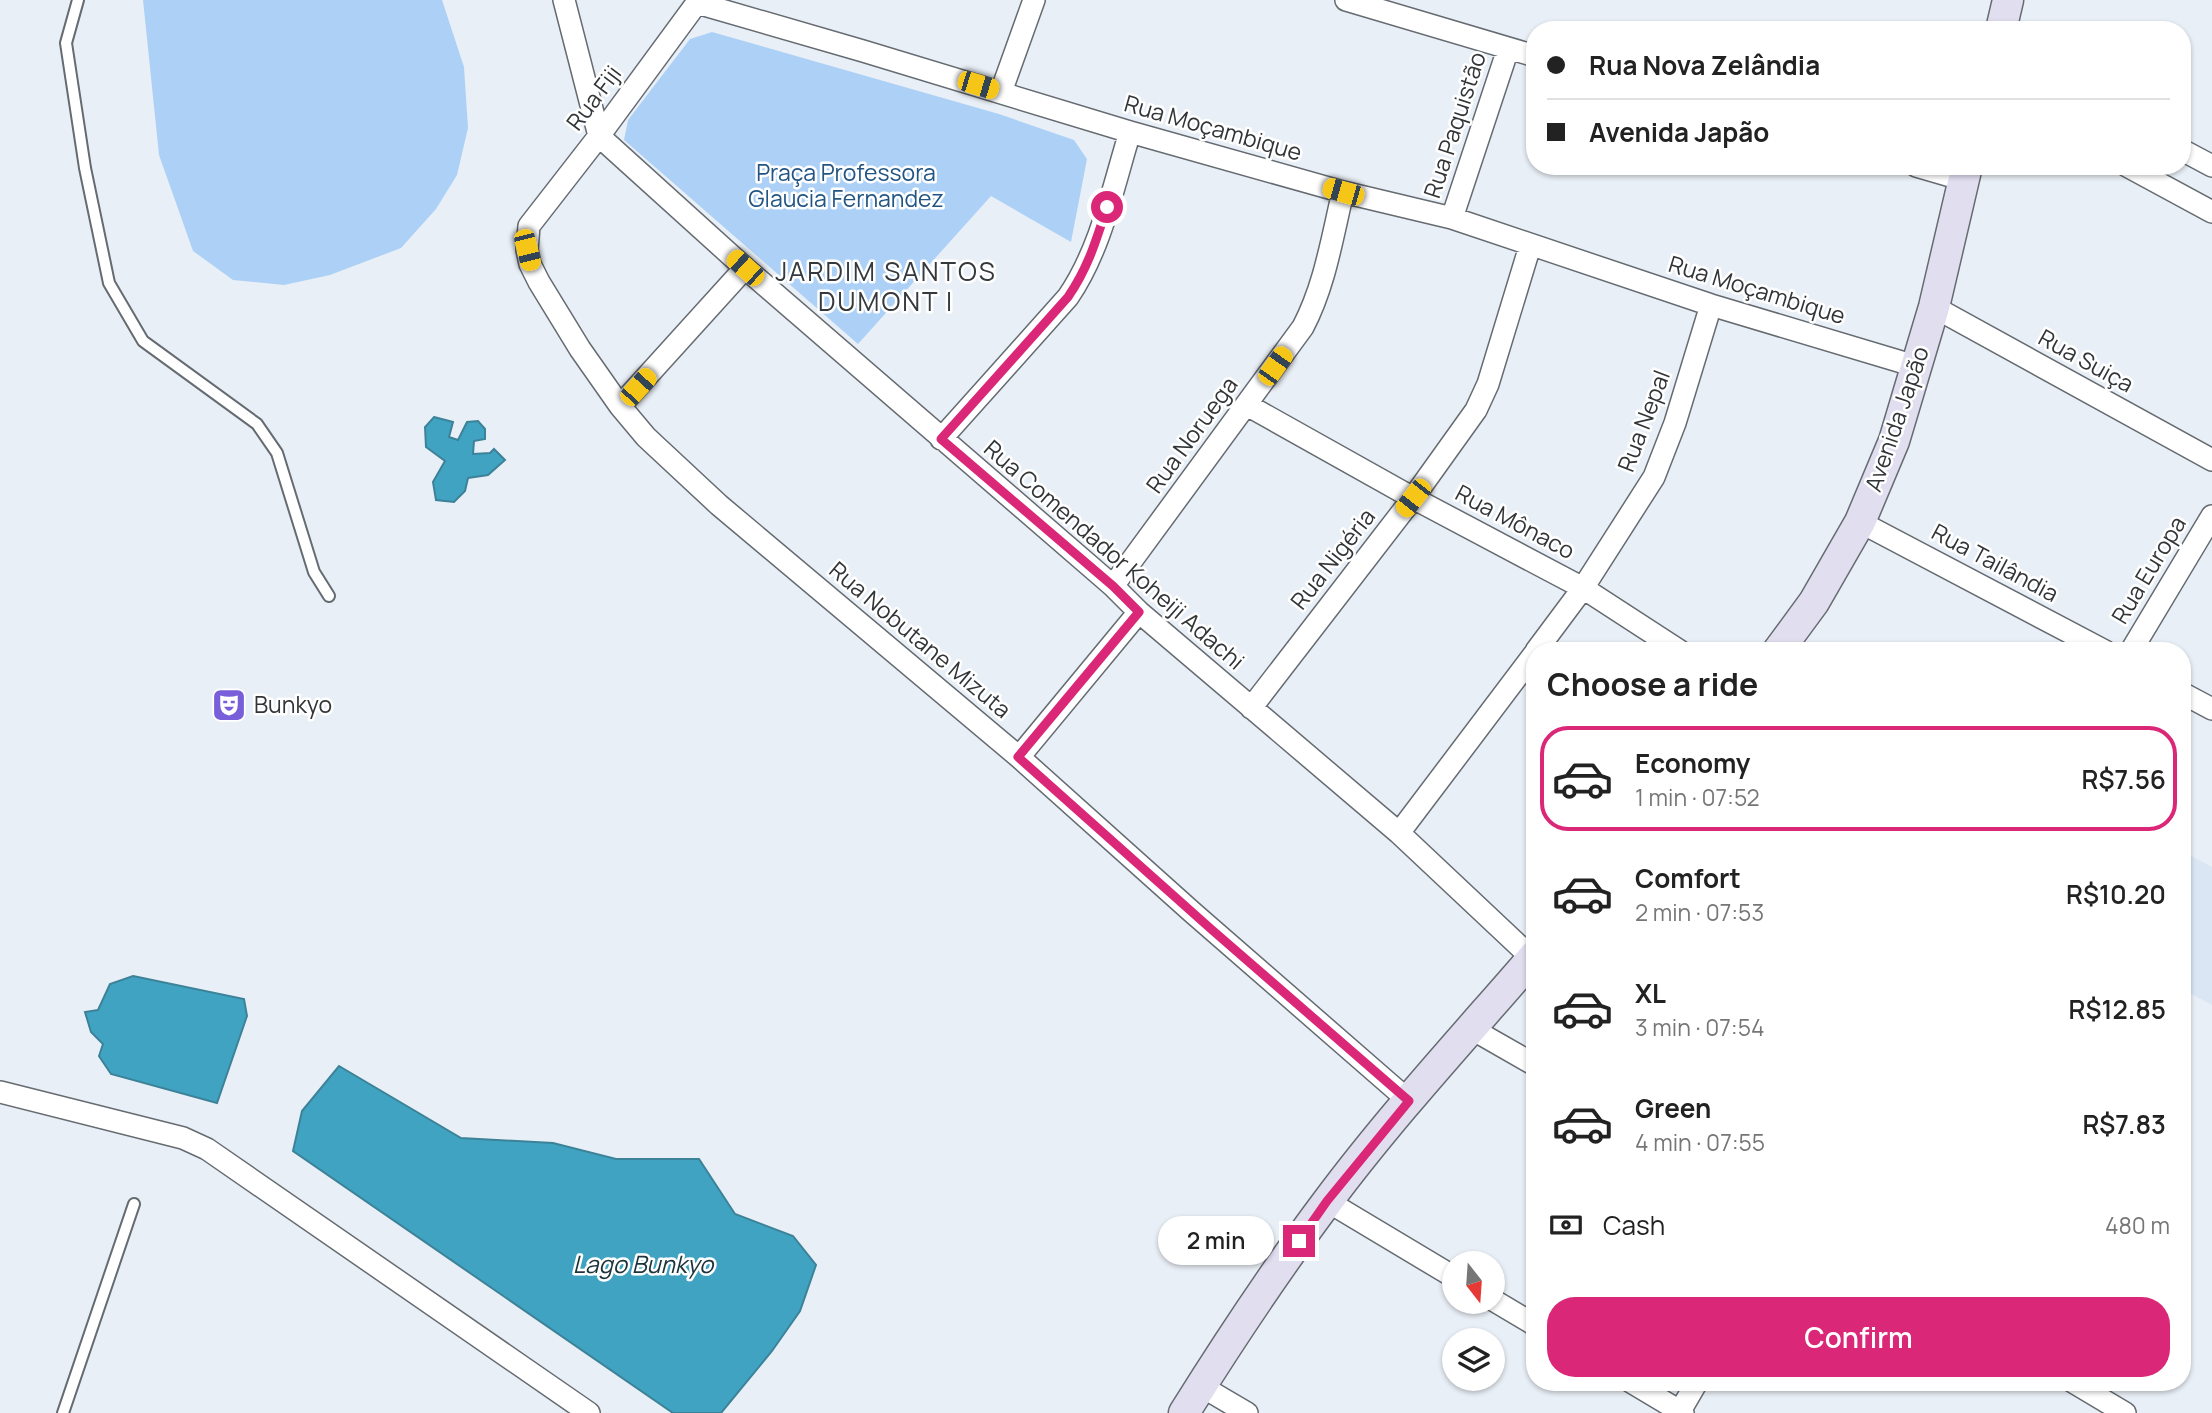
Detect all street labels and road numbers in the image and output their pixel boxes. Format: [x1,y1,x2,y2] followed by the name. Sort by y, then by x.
[1415,47,1493,202] street label: Rua Paquistão
[558,58,628,136] street label: Rua Fiji
[1121,86,1306,168] street label: Rua Moçambique
[1665,247,1850,331] street label: Rua Moçambique
[2033,321,2140,399] street label: Rua Suiça
[1856,342,1936,495] street label: Avenida Japão
[1609,365,1677,476] street label: Rua Nepal
[1138,370,1244,499] street label: Rua Noruega
[978,432,1252,676] street label: Rua Comendador Koheiji Adachi
[1450,476,1581,566] street label: Rua Mônaco
[1283,501,1382,616] street label: Rua Nigéria
[2103,510,2193,629] street label: Rua Europa
[1926,515,2064,609] street label: Rua Tailândia
[823,554,1018,725] street label: Rua Nobutane Mizuta

